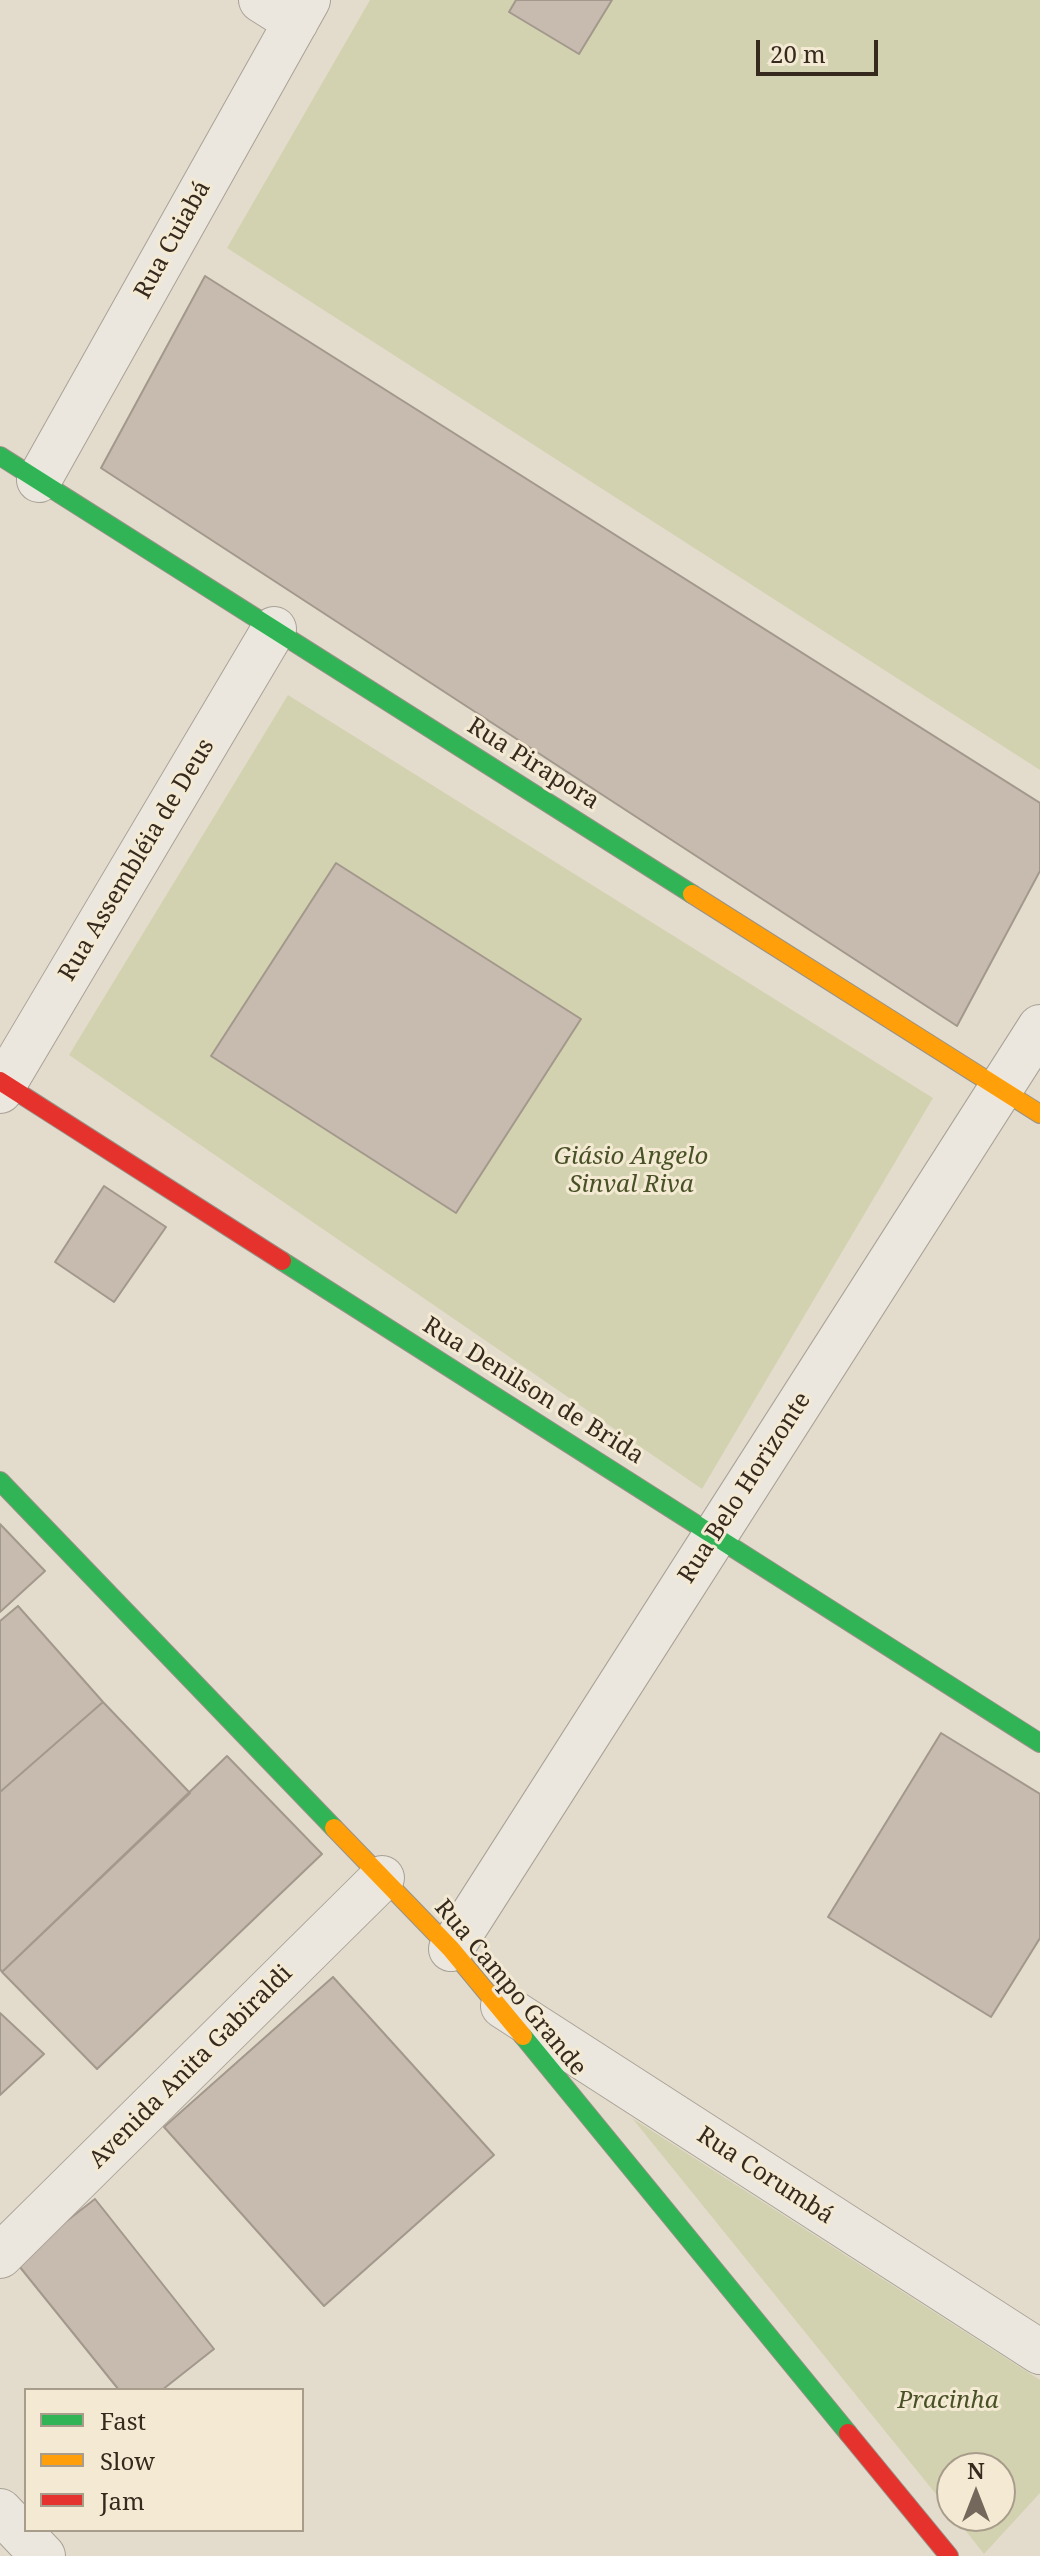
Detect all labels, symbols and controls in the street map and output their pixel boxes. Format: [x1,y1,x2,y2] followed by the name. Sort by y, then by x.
[760,24,882,74] scale bar
[770,37,826,70] text: 20 m
[129,176,217,304] street label: Rua Cuiabá
[462,712,604,816] street label: Rua Pirapora
[53,734,221,986] street label: Rua Assembléia de Deus
[554,1143,708,1199] park label: Giásio Angelo Sinval Riva
[417,1311,649,1471] street label: Rua Denilson de Brida
[673,1387,817,1589] street label: Rua Belo Horizonte
[428,1894,592,2082] street label: Rua Campo Grande
[83,1959,299,2175] street label: Avenida Anita Gabiraldi
[691,2121,839,2231] street label: Rua Corumbá
[897,2387,999,2415] park label: Pracinha
[24,2388,304,2532] legend
[100,2404,146,2437] text: Fast
[100,2444,155,2477] text: Slow
[936,2452,1016,2532] north arrow
[967,2455,985,2485] text: N
[100,2484,145,2517] text: Jam

